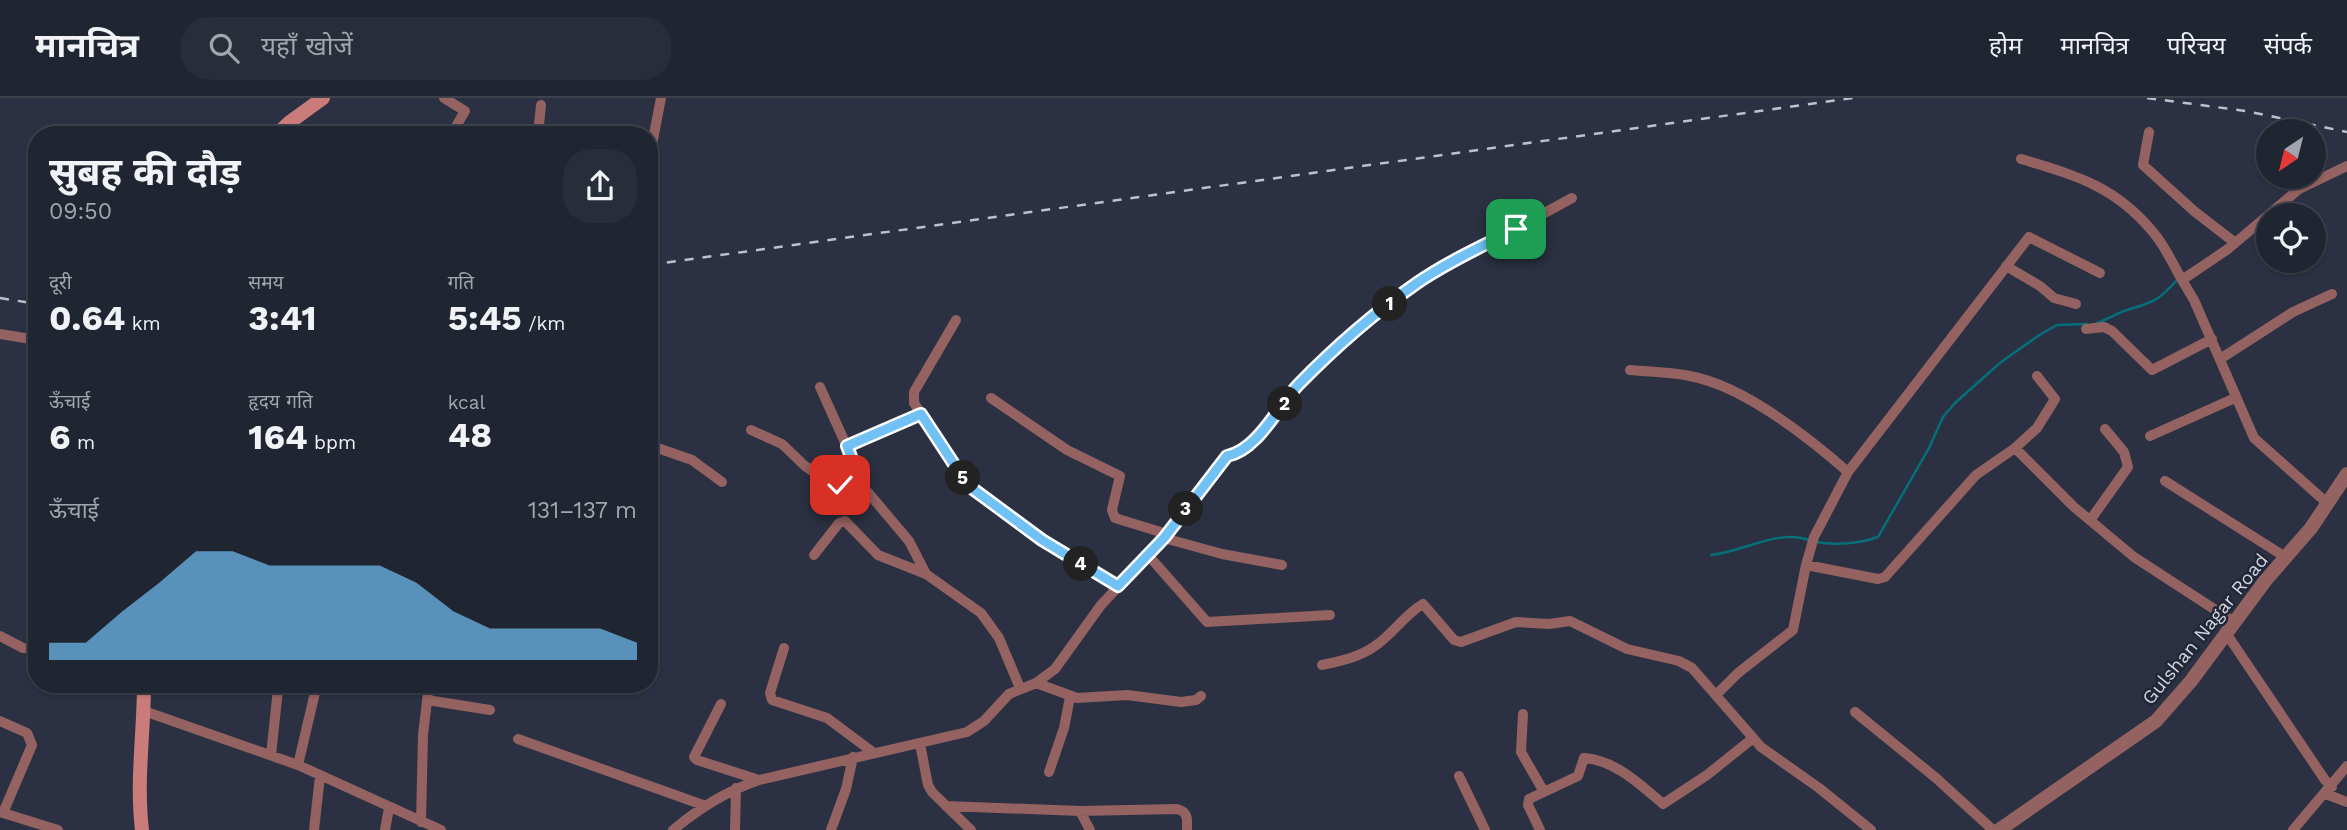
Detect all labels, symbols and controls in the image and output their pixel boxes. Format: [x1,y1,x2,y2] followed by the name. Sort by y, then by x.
[181,17,671,80] search box
[35,26,139,65] text: मानचित्र
[205,29,243,67] icon: search
[261,31,353,61] text: यहाँ खोजें
[1989,32,2022,60] text: होम
[2060,32,2129,60] text: मानचित्र
[2167,32,2226,60] text: परिचय
[2264,32,2312,60] text: संपर्क
[2256,119,2326,189] north arrow
[2256,119,2326,273] map controls
[563,149,637,223] button: share
[49,150,241,194] text: सुबह की दौड़
[49,198,112,225] text: 09:50
[1486,199,1546,259] pin
[2256,203,2326,273] button: locate
[1497,210,1535,248] icon: arrive
[49,271,72,294] text: दूरी
[248,271,284,294] text: समय
[448,271,474,294] text: गति
[1372,286,1408,322] pin: 1
[1385,292,1394,315] text: 1
[49,297,125,339] text: 0.64
[248,297,317,339] text: 3:41
[448,297,522,339] text: 5:45
[125,312,161,335] text: km
[522,312,565,335] text: /km
[1268,386,1302,422] pin: 2
[49,390,90,413] text: ऊँचाई
[248,390,313,413] text: हृदय गति
[448,391,485,414] text: kcal
[1279,392,1290,415] text: 2
[448,414,492,456] text: 48
[49,416,71,458] text: 6
[248,416,308,458] text: 164
[71,431,95,454] text: m
[308,431,356,454] text: bpm
[810,455,870,515] pin
[946,460,981,496] pin: 5
[821,466,859,504] icon: check
[957,466,968,489] text: 5
[1168,492,1204,526] pin: 3
[49,497,99,524] text: ऊँचाई
[528,497,637,524] text: 131–137 m
[1180,497,1191,520] text: 3
[1064,546,1098,582] pin: 4
[2137,549,2273,709] street label: Gulshan Nagar Road
[1074,552,1087,575] text: 4

